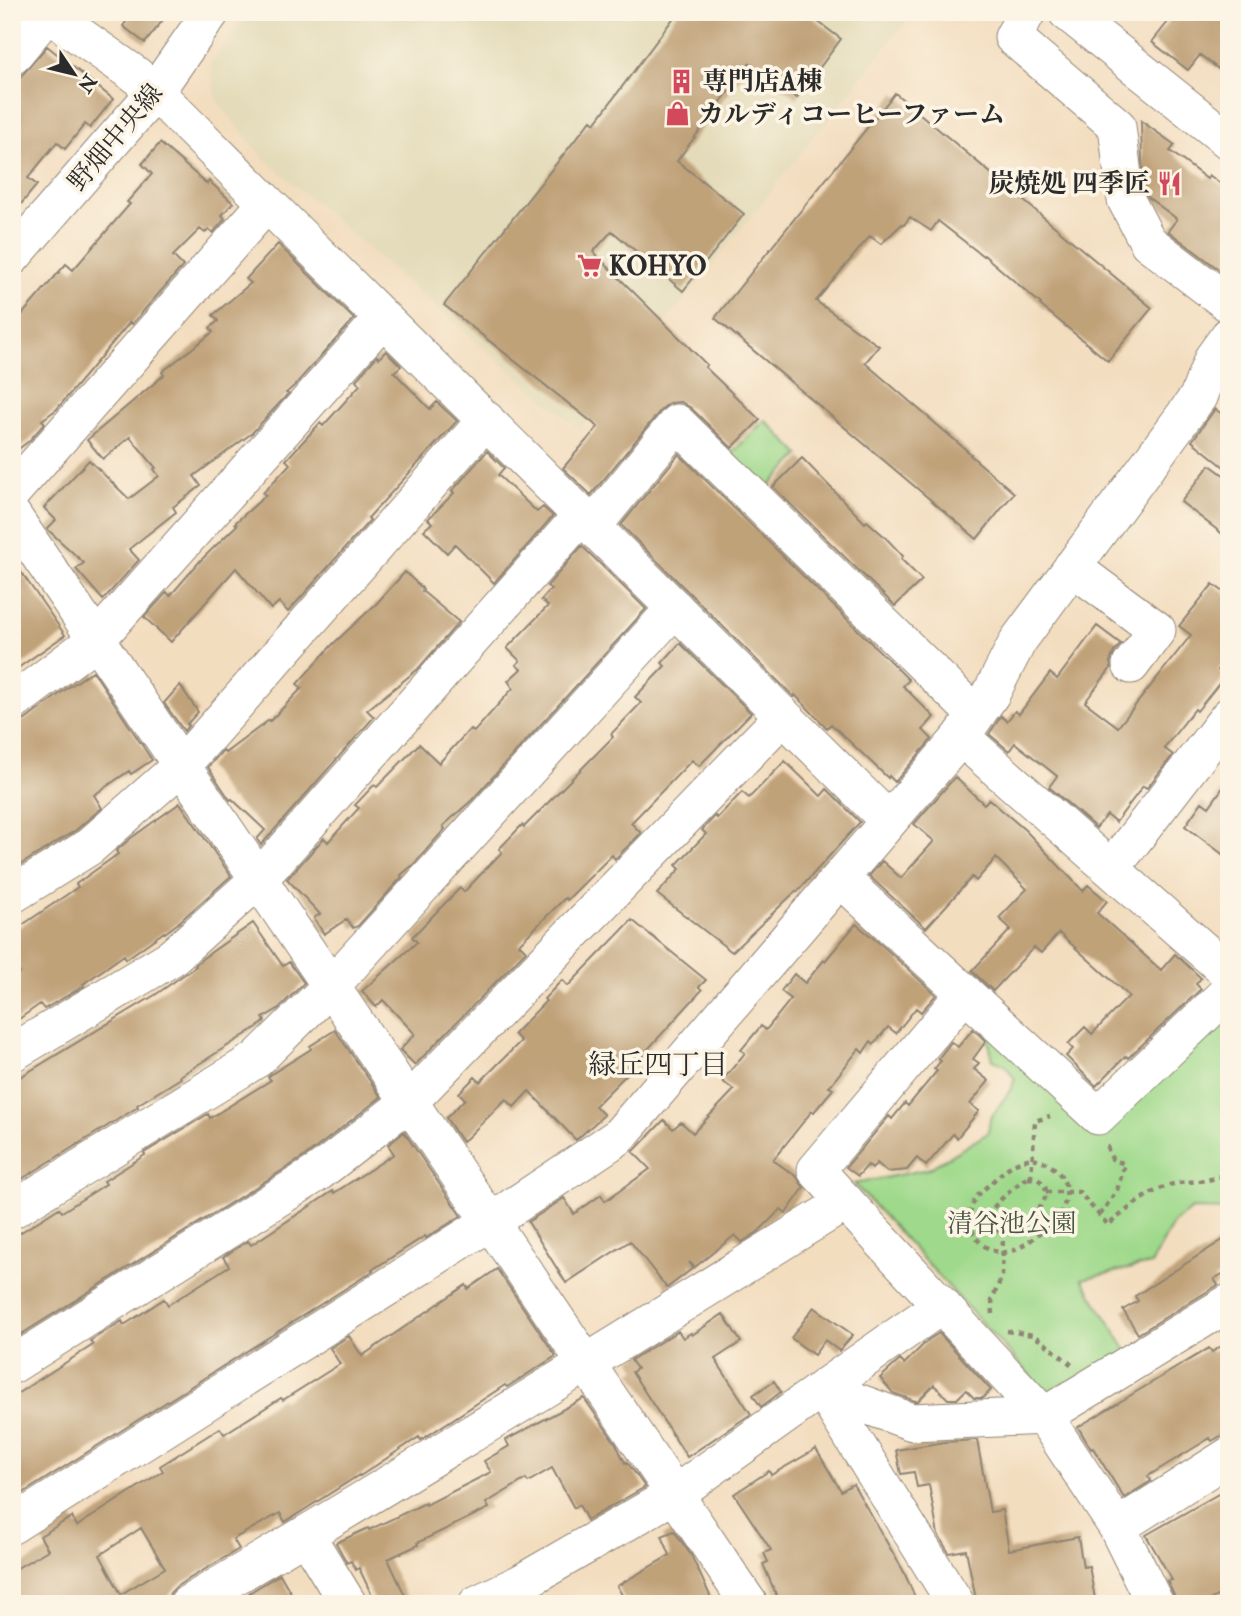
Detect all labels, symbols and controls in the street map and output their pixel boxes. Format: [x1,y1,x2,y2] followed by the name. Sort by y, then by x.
[38,38,108,108] north arrow
[702,66,823,98] place label: 専門店A棟
[668,67,696,95] building icon: 専門店A棟
[72,69,102,98] text: N
[62,78,170,198] street label: 野畑中央線
[698,99,1005,131] place label: カルディコーヒーファーム
[664,100,692,128] shop icon: カルディコーヒーファーム
[989,168,1150,200] place label: 炭焼処 四季匠
[1156,169,1184,197] restaurant icon: 炭焼処 四季匠
[609,251,707,283] place label: KOHYO
[575,252,603,280] supermarket icon: KOHYO
[588,1048,728,1083] district label: 緑丘四丁目
[947,1208,1077,1240] park label: 清谷池公園

